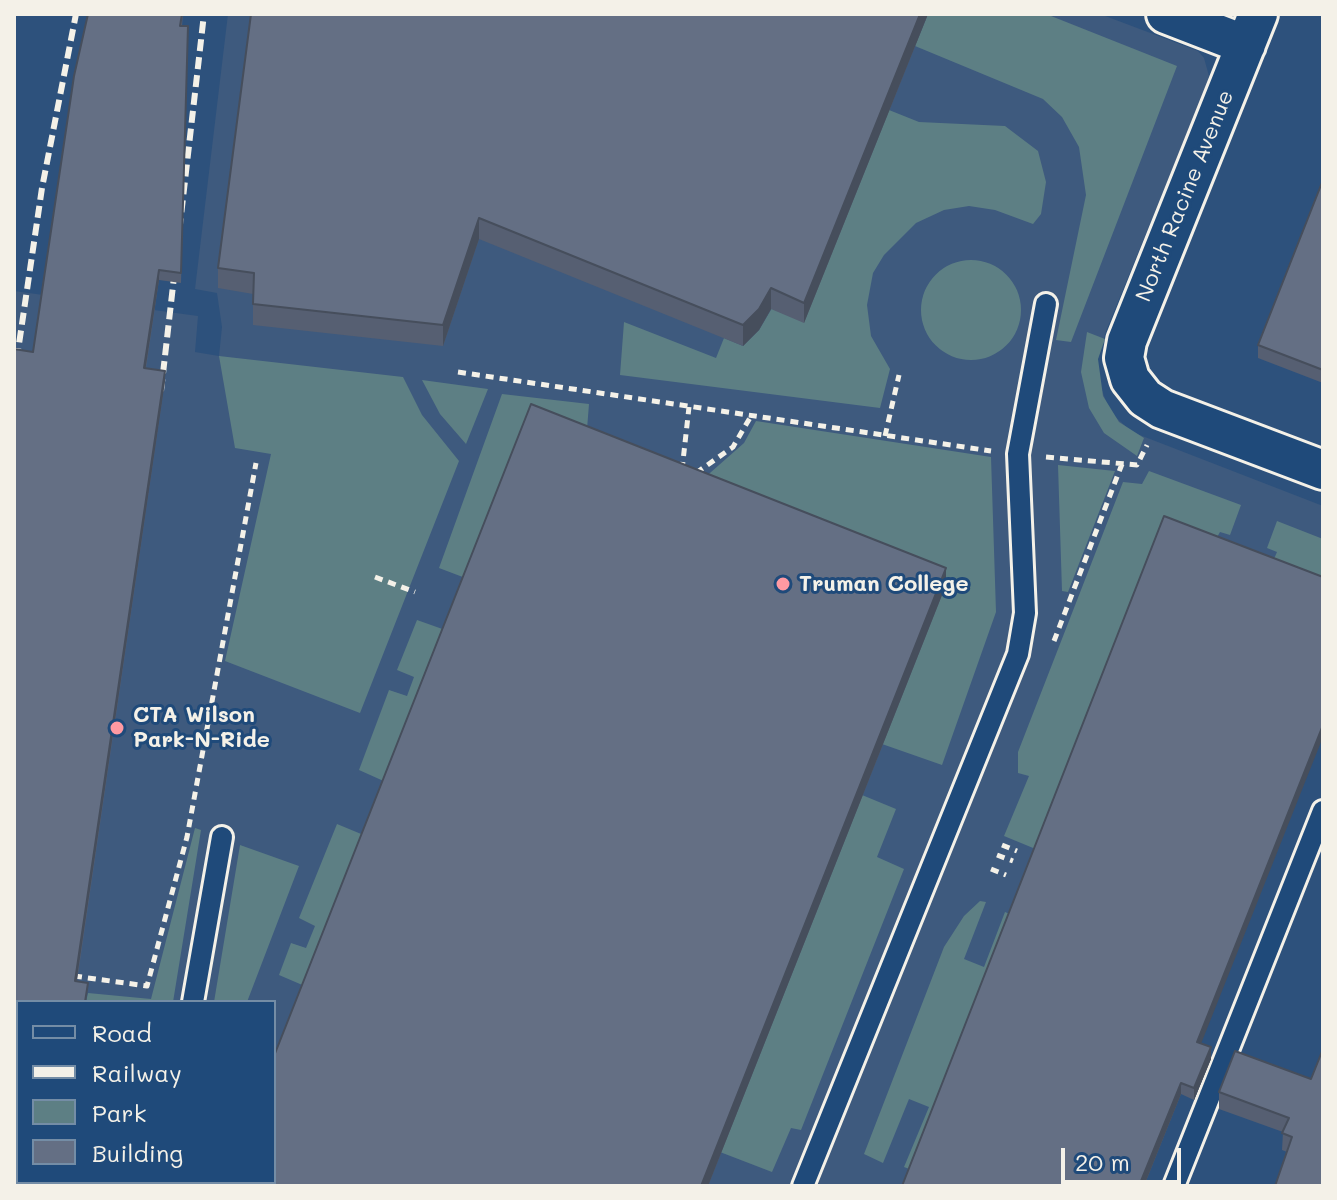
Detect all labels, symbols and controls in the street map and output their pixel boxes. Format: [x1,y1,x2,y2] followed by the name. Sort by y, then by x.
[1130,86,1240,306] street label: North Racine Avenue
[799,571,968,597] place label: Truman College
[774,575,792,593] marker: Truman College
[133,702,270,754] place label: CTA Wilson Park-N-Ride
[108,719,126,737] marker: CTA Wilson Park-N-Ride
[16,1000,276,1184] legend
[92,1017,152,1048] text: Road
[92,1057,182,1088] text: Railway
[92,1097,146,1128] text: Park
[1065,1132,1185,1182] scale bar
[92,1137,183,1168] text: Building
[1075,1146,1130,1177] text: 20 m

